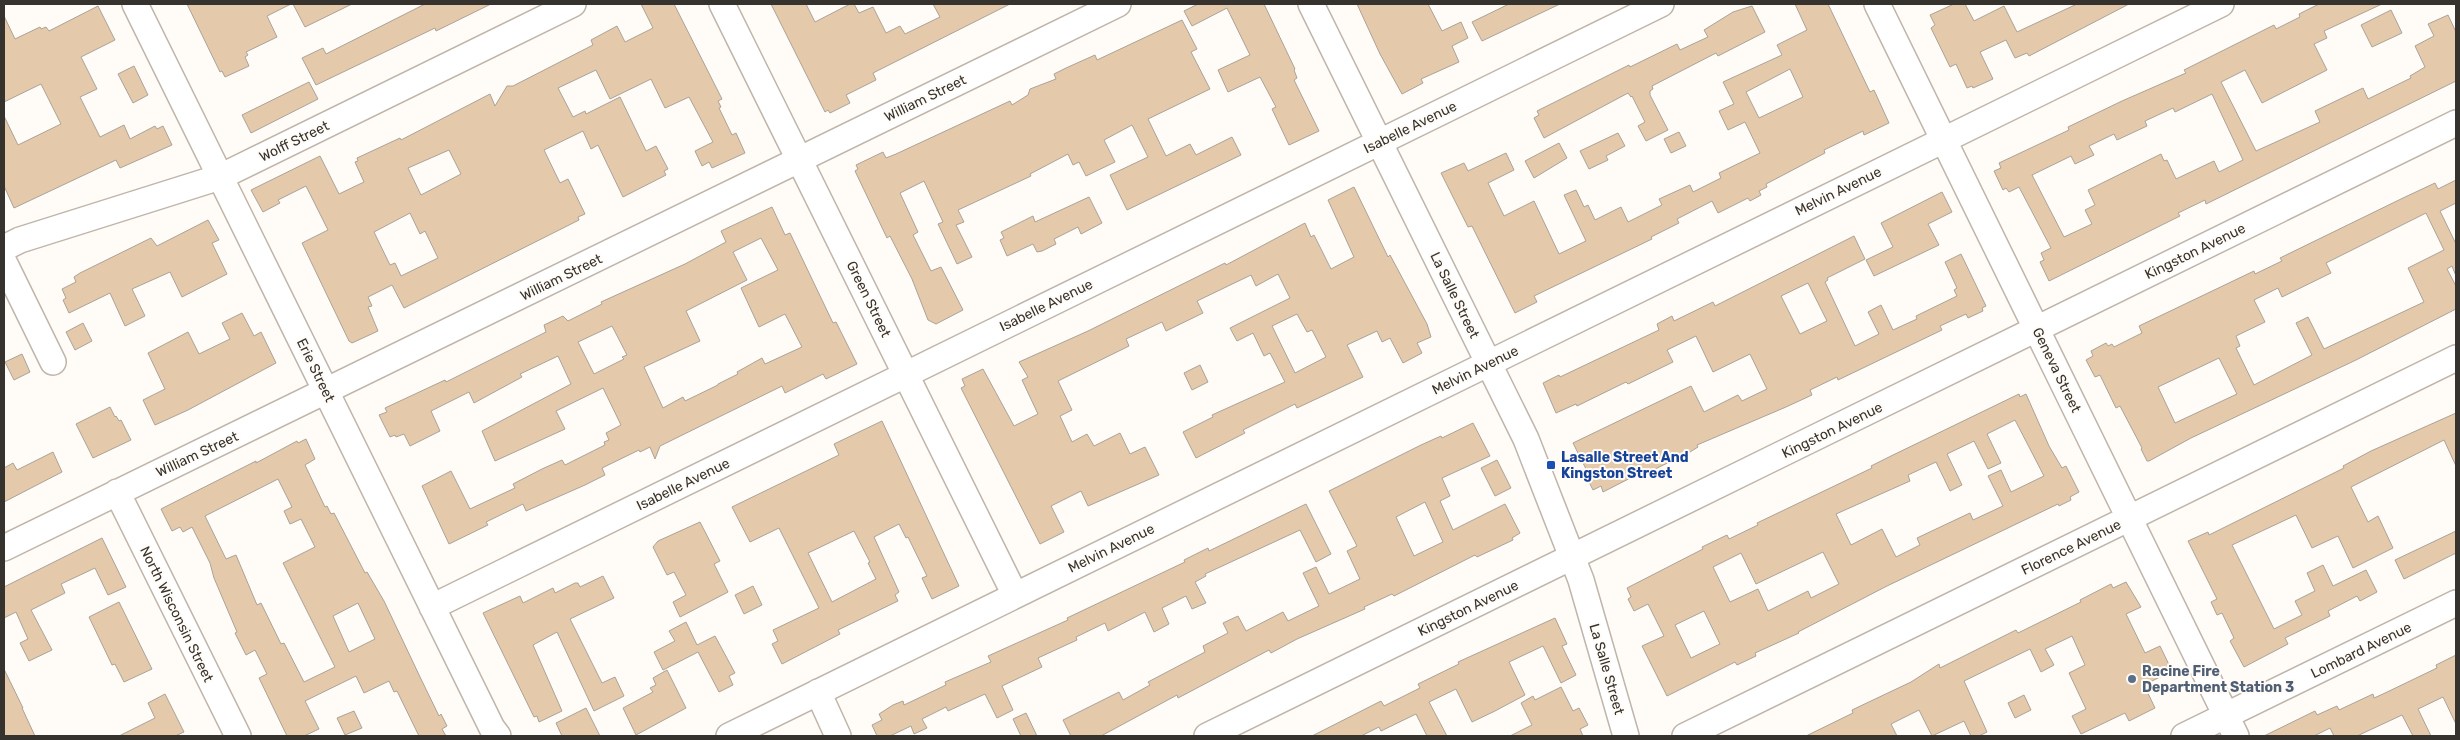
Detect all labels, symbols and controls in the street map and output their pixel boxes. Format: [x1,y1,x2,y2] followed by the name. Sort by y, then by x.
[882,71,969,126] street label: William Street
[1361,97,1460,157] street label: Isabelle Avenue
[257,117,332,166] street label: Wolff Street
[1792,163,1884,220] street label: Melvin Avenue
[2142,220,2248,283] street label: Kingston Avenue
[1426,249,1483,342] street label: La Salle Street
[518,250,605,305] street label: William Street
[843,258,895,341] street label: Green Street
[997,275,1096,335] street label: Isabelle Avenue
[2029,325,2085,416] street label: Geneva Street
[293,336,339,405] street label: Erie Street
[1429,342,1521,399] street label: Melvin Avenue
[1779,399,1885,462] street label: Kingston Avenue
[153,428,242,481] street label: William Street
[1561,449,1689,482] place label: Lasalle Street And Kingston Street
[634,454,733,514] street label: Isabelle Avenue
[1545,459,1557,471] marker: Lasalle Street And Kingston Street
[2019,516,2124,579] street label: Florence Avenue
[1065,520,1157,577] street label: Melvin Avenue
[136,543,217,685] street label: North Wisconsin Street
[1415,577,1521,640] street label: Kingston Avenue
[2308,619,2414,682] street label: Lombard Avenue
[1585,622,1628,717] street label: La Salle Street
[2142,663,2294,696] place label: Racine Fire Department Station 3
[2126,673,2138,685] marker: Racine Fire Department Station 3

